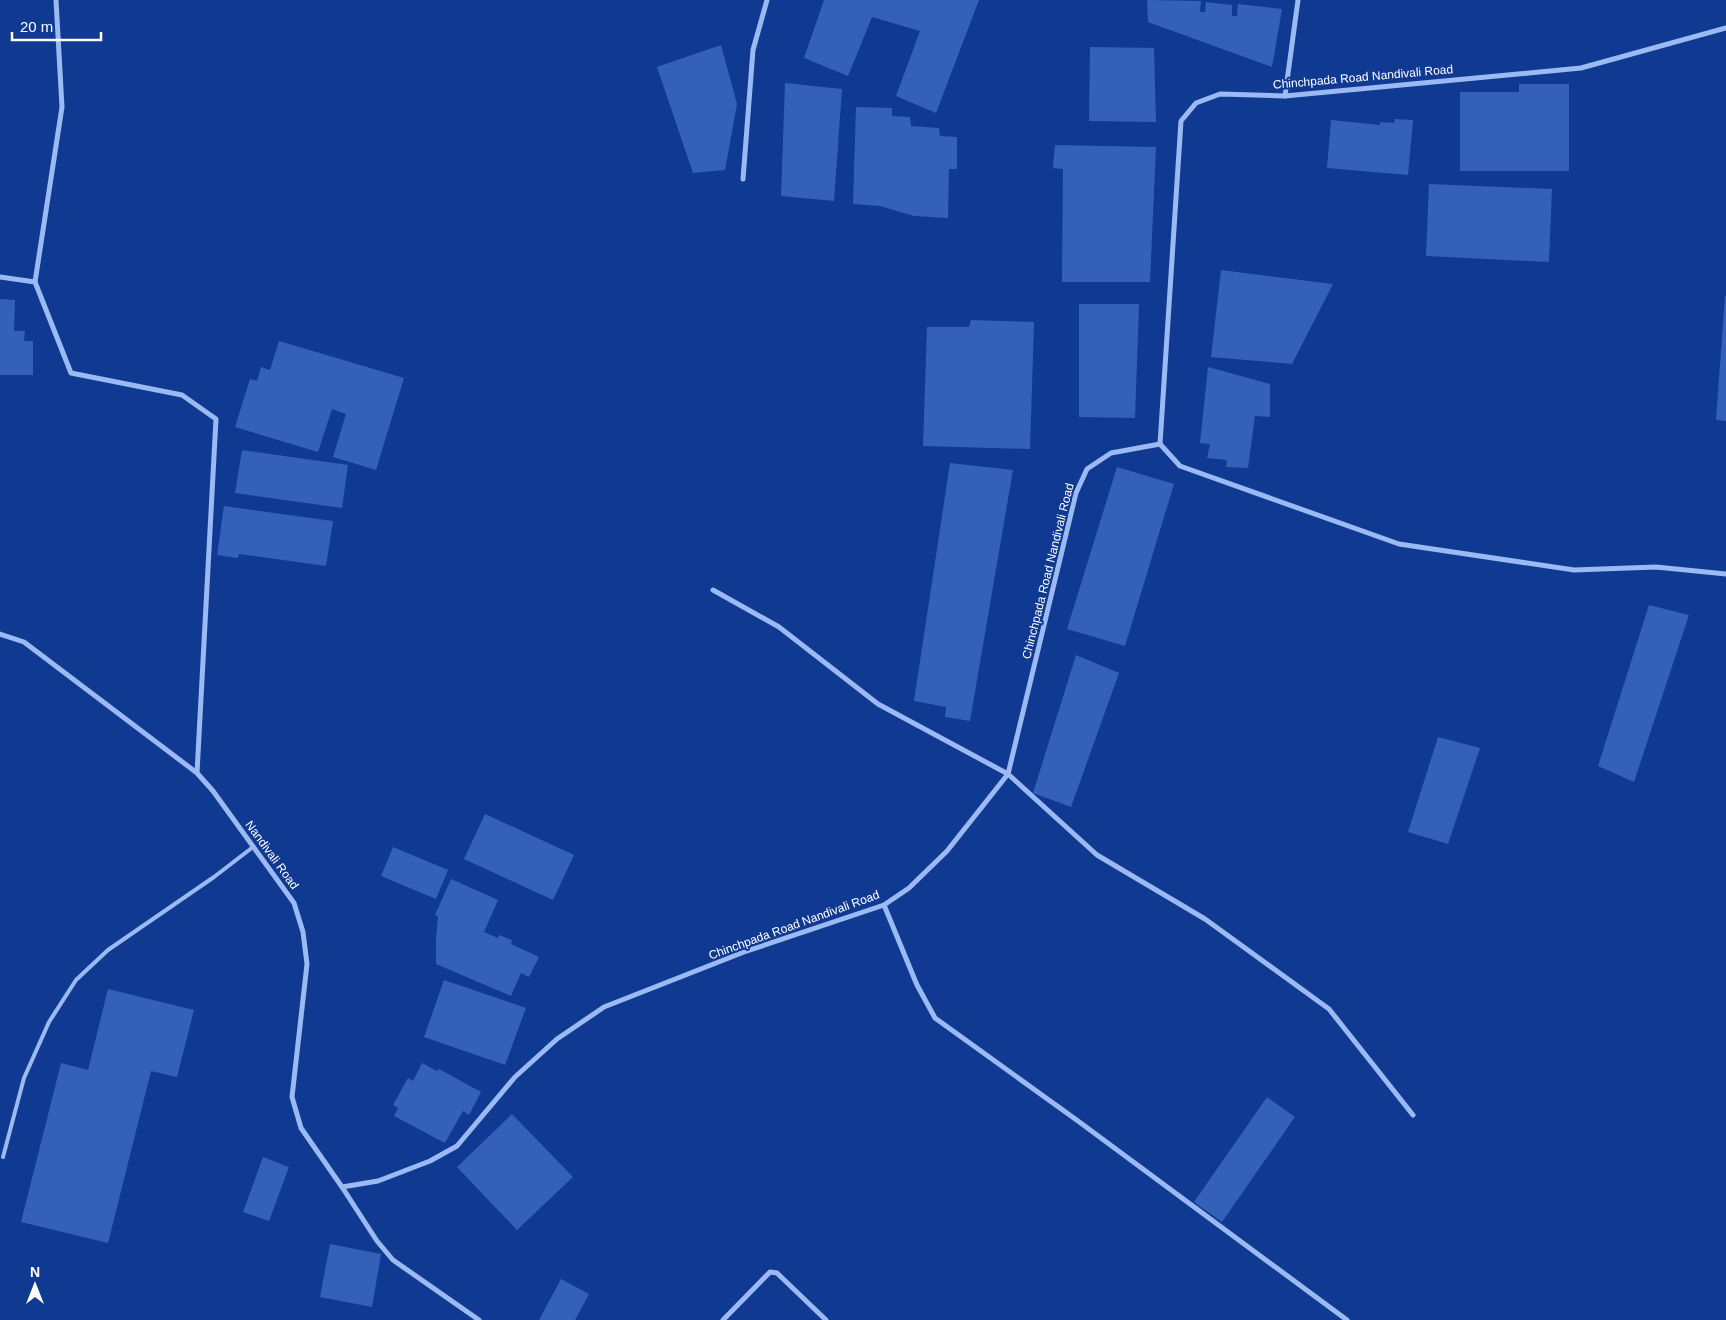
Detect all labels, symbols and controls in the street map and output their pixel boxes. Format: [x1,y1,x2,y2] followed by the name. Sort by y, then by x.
[12,10,101,42] scale bar
[20,18,53,35] text: 20 m
[1272,62,1454,92] street label: Chinchpada Road Nandivali Road
[1019,482,1077,660] street label: Chinchpada Road Nandivali Road
[242,818,302,892] street label: Nandivali Road
[707,888,881,962] street label: Chinchpada Road Nandivali Road
[10,1260,60,1310] north arrow
[30,1264,40,1280] text: N

